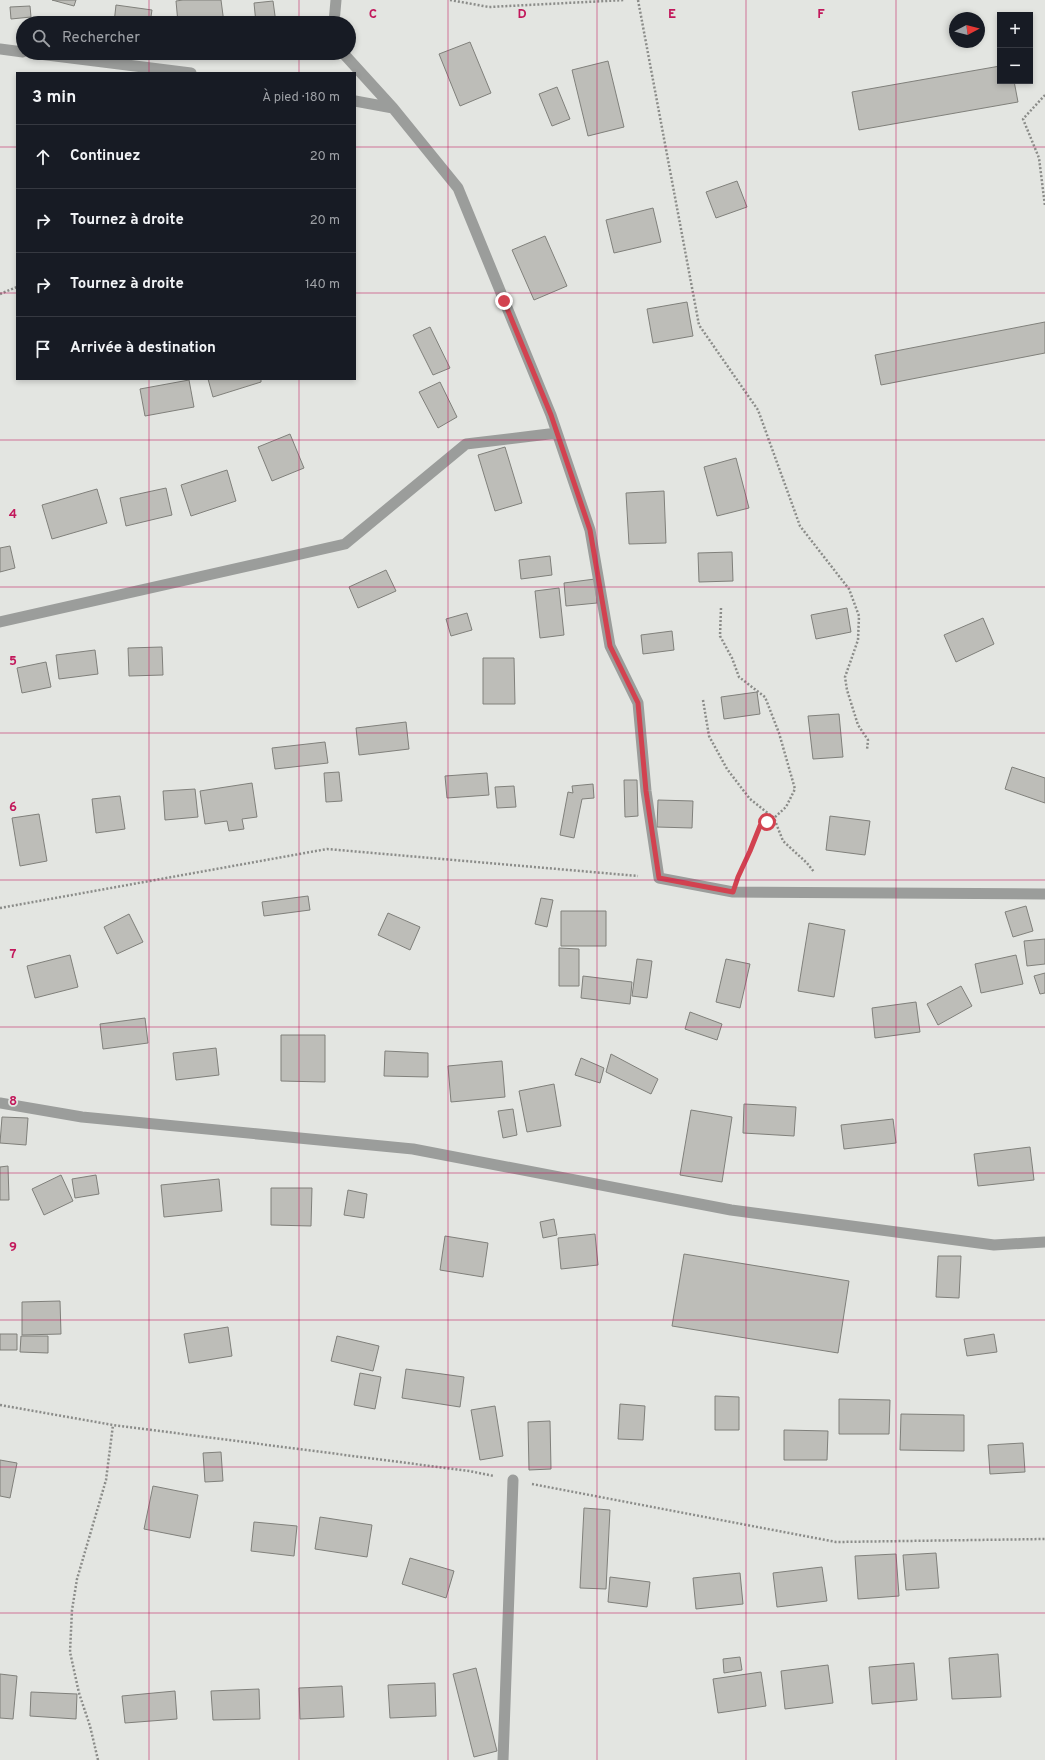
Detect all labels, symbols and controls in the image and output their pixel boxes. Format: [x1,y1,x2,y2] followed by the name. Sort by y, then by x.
[369,7,377,23] text: C
[517,7,527,23] text: D
[668,7,676,23] text: E
[817,7,825,23] text: F
[949,12,985,48] north arrow
[997,12,1033,84] map controls
[997,12,1033,48] button: +
[16,16,356,60] search box
[30,27,52,49] icon: search
[62,29,140,48] text: Rechercher
[997,48,1033,84] button: −
[32,87,76,109] text: 3 min
[262,90,340,106] text: À pied · 180 m
[32,146,54,168] icon: ahead
[70,147,140,166] text: Continuez
[310,149,340,165] text: 20 m
[32,210,54,232] icon: right
[70,211,184,230] text: Tournez à droite
[310,213,340,229] text: 20 m
[32,274,54,296] icon: right
[70,275,184,294] text: Tournez à droite
[305,277,340,293] text: 140 m
[495,292,513,310] route end
[32,338,54,360] icon: arrive
[70,339,216,358] text: Arrivée à destination
[9,507,17,523] text: 4
[9,654,17,670] text: 5
[9,800,17,816] text: 6
[758,813,776,831] route start
[10,947,17,963] text: 7
[9,1094,17,1110] text: 8
[9,1240,17,1256] text: 9

